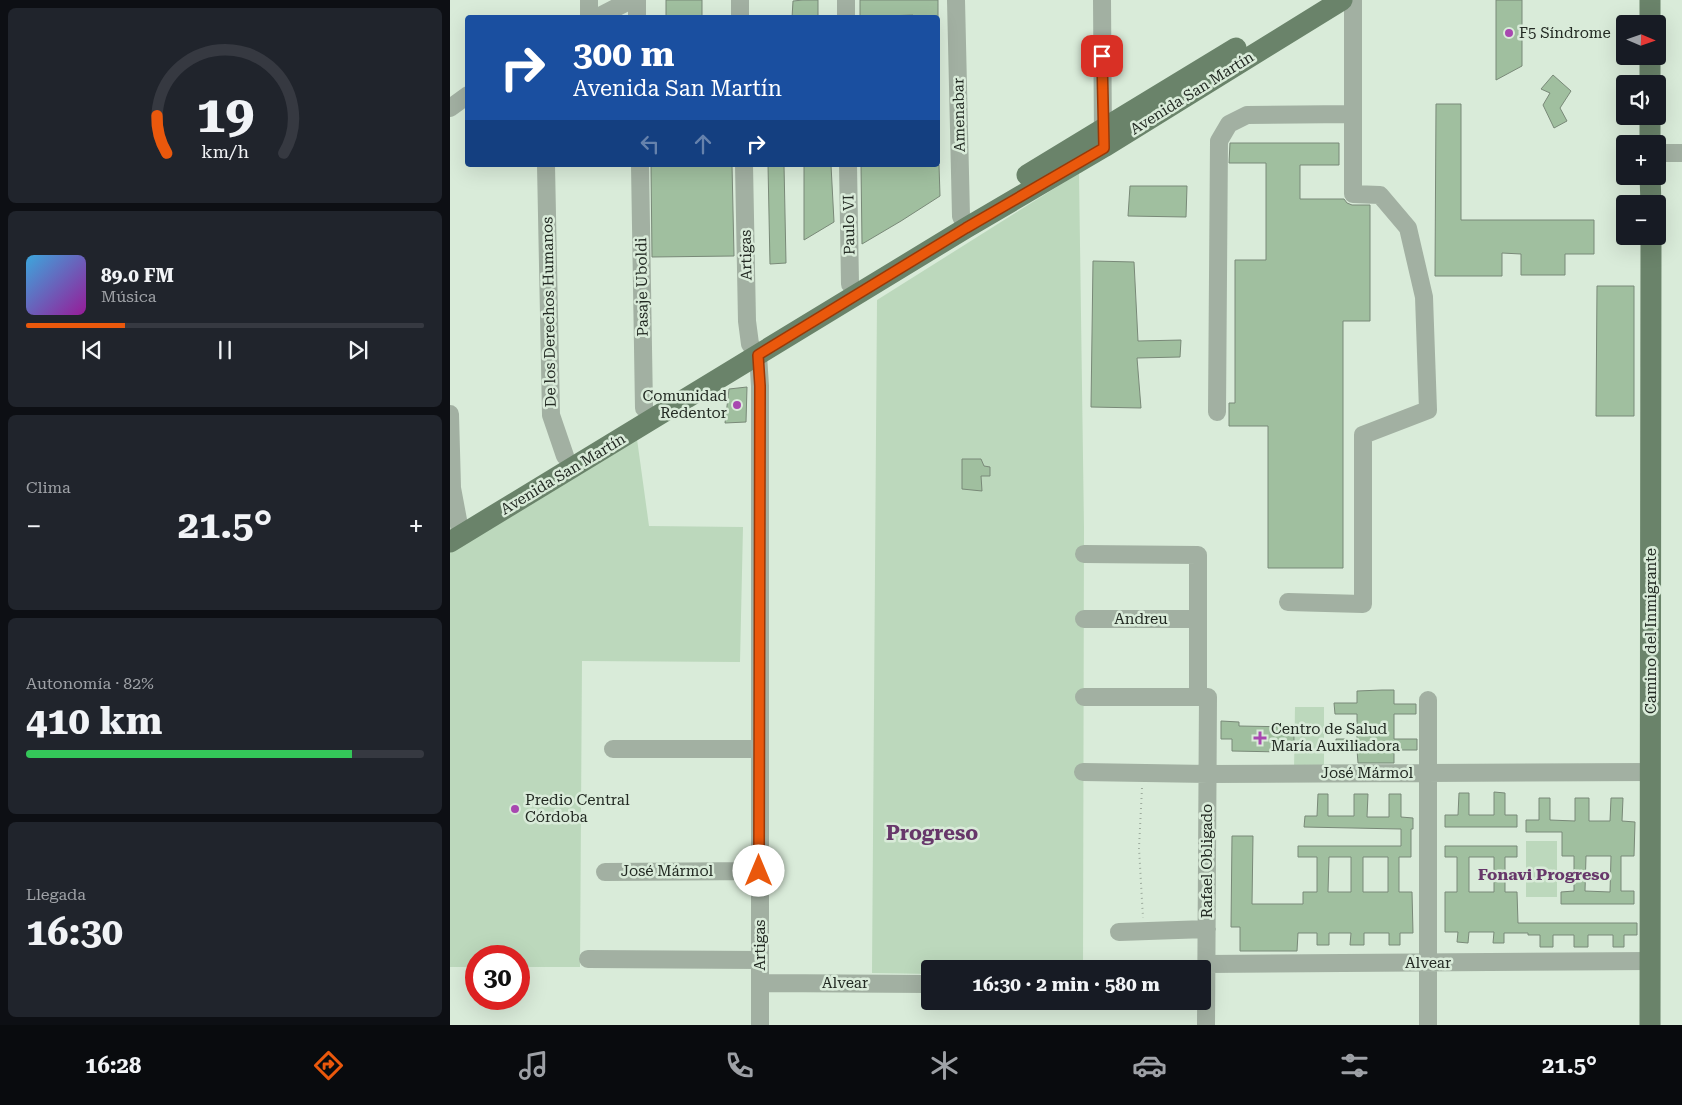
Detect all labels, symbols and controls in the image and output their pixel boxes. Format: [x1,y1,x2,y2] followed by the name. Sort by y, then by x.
[1616,15,1666,65] north arrow
[1616,15,1666,245] map controls
[1519,24,1611,42] place label: F5 Síndrome
[1503,27,1515,39] marker: F5 Síndrome
[573,34,674,75] text: 300 m
[490,35,555,100] icon: right
[1081,35,1123,77] pin
[1088,42,1116,70] icon: arrive
[1127,47,1257,138] street label: Avenida San Martín
[1616,75,1666,125] button: sound
[573,76,782,101] text: Avenida San Martín
[949,78,969,152] street label: Amenabar
[196,84,254,145] text: 19
[636,130,664,158] icon: left
[689,130,717,158] icon: ahead
[742,130,770,158] icon: right
[1616,135,1666,185] button: +
[201,141,249,162] text: km/h
[839,195,859,255] street label: Paulo VI
[1616,195,1666,245] button: −
[538,217,560,407] street label: De los Derechos Humanos
[737,229,755,281] street label: Artigas
[632,237,652,337] street label: Pasaje Uboldi
[101,264,174,287] text: 89.0 FM
[101,287,156,306] text: Música
[78,336,106,364] icon: previous
[211,336,239,364] icon: pause
[344,336,372,364] icon: next
[642,387,727,422] place label: Comunidad Redentor
[731,399,743,411] marker: Comunidad Redentor
[497,429,629,518] street label: Avenida San Martín
[26,478,71,497] text: Clima
[178,503,272,547] text: 21.5°
[26,510,42,543] text: −
[408,510,424,543] text: +
[1642,548,1660,714] street label: Camino del Inmigrante
[1114,610,1168,628] street label: Andreu
[26,674,154,693] text: Autonomía · 82%
[26,699,162,743] text: 410 km
[1271,720,1400,755] place label: Centro de Salud María Auxiliadora
[1253,731,1267,745] marker: Centro de Salud María Auxiliadora
[1321,764,1414,782] street label: José Mármol
[525,791,630,826] place label: Predio Central Córdoba
[509,803,521,815] marker: Predio Central Córdoba
[1198,804,1216,918] street label: Rafael Obligado
[886,821,978,845] district label: Progreso
[732,844,784,896] position arrow
[621,862,714,880] street label: José Mármol
[1478,865,1610,884] district label: Fonavi Progreso
[26,885,86,904] text: Llegada
[26,910,123,954] text: 16:30
[751,920,769,970] street label: Artigas
[465,945,530,1010] speed limit sign: 30
[1405,954,1451,972] street label: Alvear
[972,973,1160,996] text: 16:30 · 2 min · 580 m
[822,974,868,992] street label: Alvear
[311,1048,346,1083] icon: directions
[516,1048,551,1083] icon: music
[722,1048,757,1083] icon: phone
[927,1048,962,1083] icon: climate
[1132,1048,1167,1083] icon: car
[1337,1048,1372,1083] icon: filters
[85,1053,141,1078] text: 16:28
[1542,1053,1597,1078] text: 21.5°

